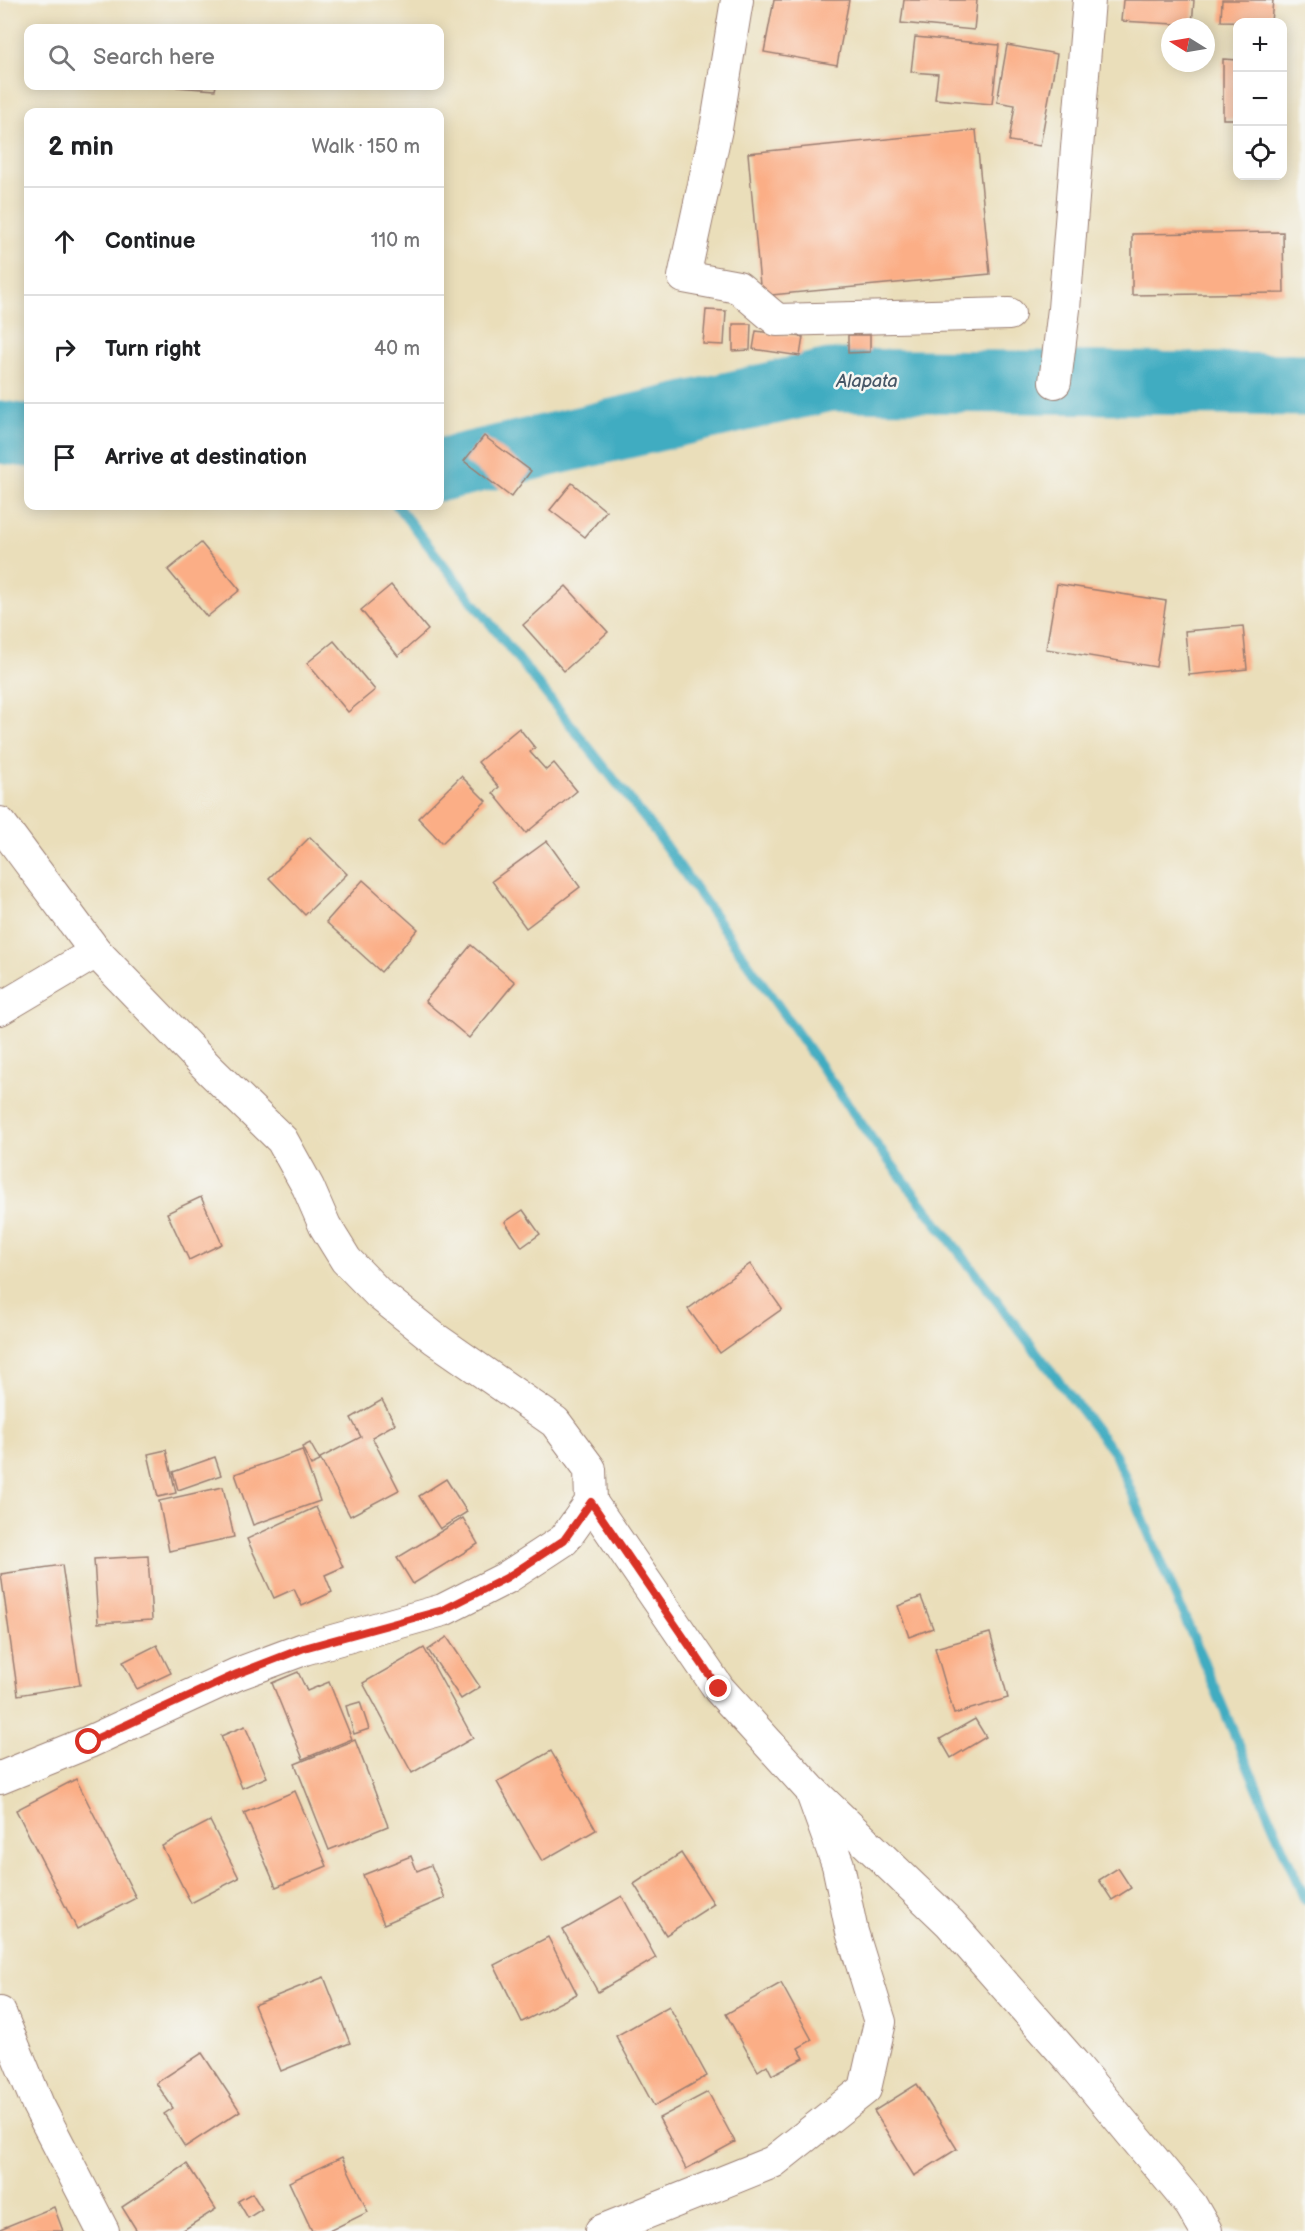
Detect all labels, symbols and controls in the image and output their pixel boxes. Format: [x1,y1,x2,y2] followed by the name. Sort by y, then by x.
[1161,18,1215,72] north arrow
[1233,18,1287,180] map controls
[1233,18,1287,72] button: +
[24,24,444,90] search box
[45,41,78,74] icon: search
[93,44,215,71] text: Search here
[1233,72,1287,126] button: −
[1233,126,1287,180] button: locate
[48,132,114,163] text: 2 min
[311,135,420,159] text: Walk · 150 m
[48,225,81,258] icon: ahead
[105,228,195,255] text: Continue
[371,229,420,253] text: 110 m
[48,333,81,366] icon: right
[105,336,201,363] text: Turn right
[374,337,420,361] text: 40 m
[835,371,898,392] water label: Alapata
[48,441,81,474] icon: arrive
[105,444,307,471] text: Arrive at destination
[705,1675,731,1701] route end
[75,1728,101,1754] route start

